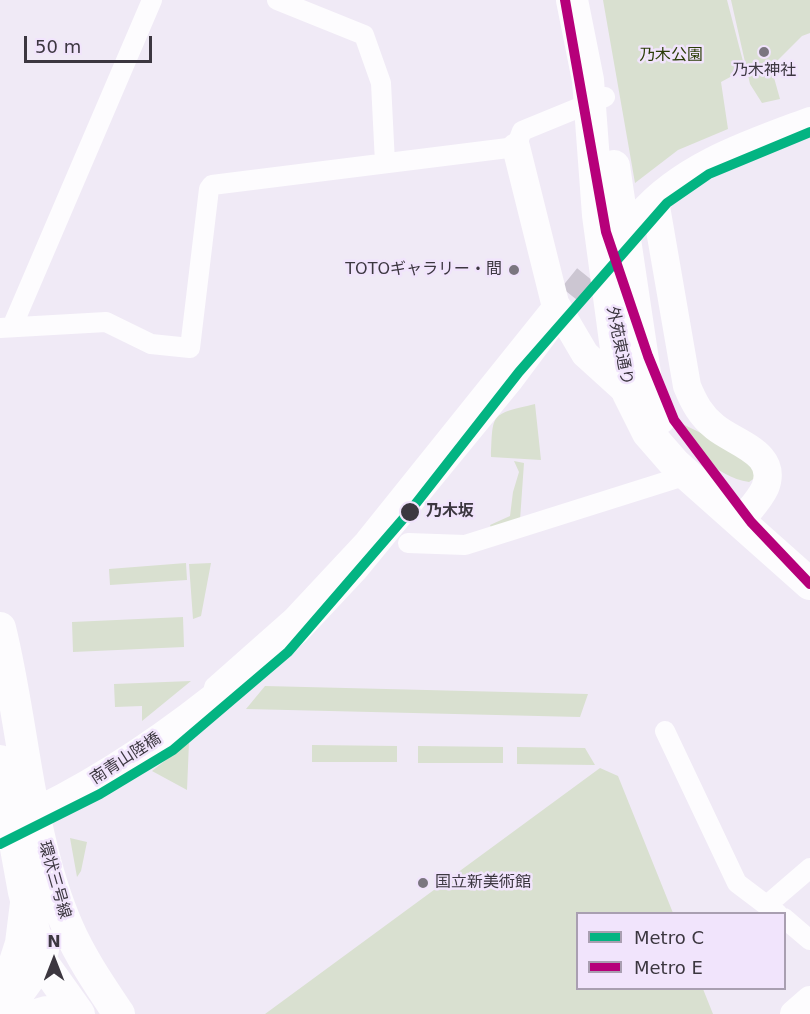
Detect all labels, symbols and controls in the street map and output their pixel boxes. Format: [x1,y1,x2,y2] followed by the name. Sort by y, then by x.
[27,24,154,62] scale bar
[35,36,81,57] text: 50 m
[757,45,771,59] marker: 乃木神社
[639,46,703,66] park label: 乃木公園
[732,61,796,81] place label: 乃木神社
[345,260,502,280] place label: TOTOギャラリー・間
[507,263,521,277] marker: TOTOギャラリー・間
[602,305,636,387] street label: 外苑東通り
[399,501,421,523] marker: 乃木坂
[426,502,474,522] place label: 乃木坂
[87,729,165,789] street label: 南青山陸橋
[34,839,74,921] street label: 環状三号線
[435,873,531,893] place label: 国立新美術館
[416,876,430,890] marker: 国立新美術館
[576,912,786,990] legend
[634,927,704,948] text: Metro C
[24,930,84,990] north arrow
[47,932,61,951] text: N
[634,957,703,978] text: Metro E

